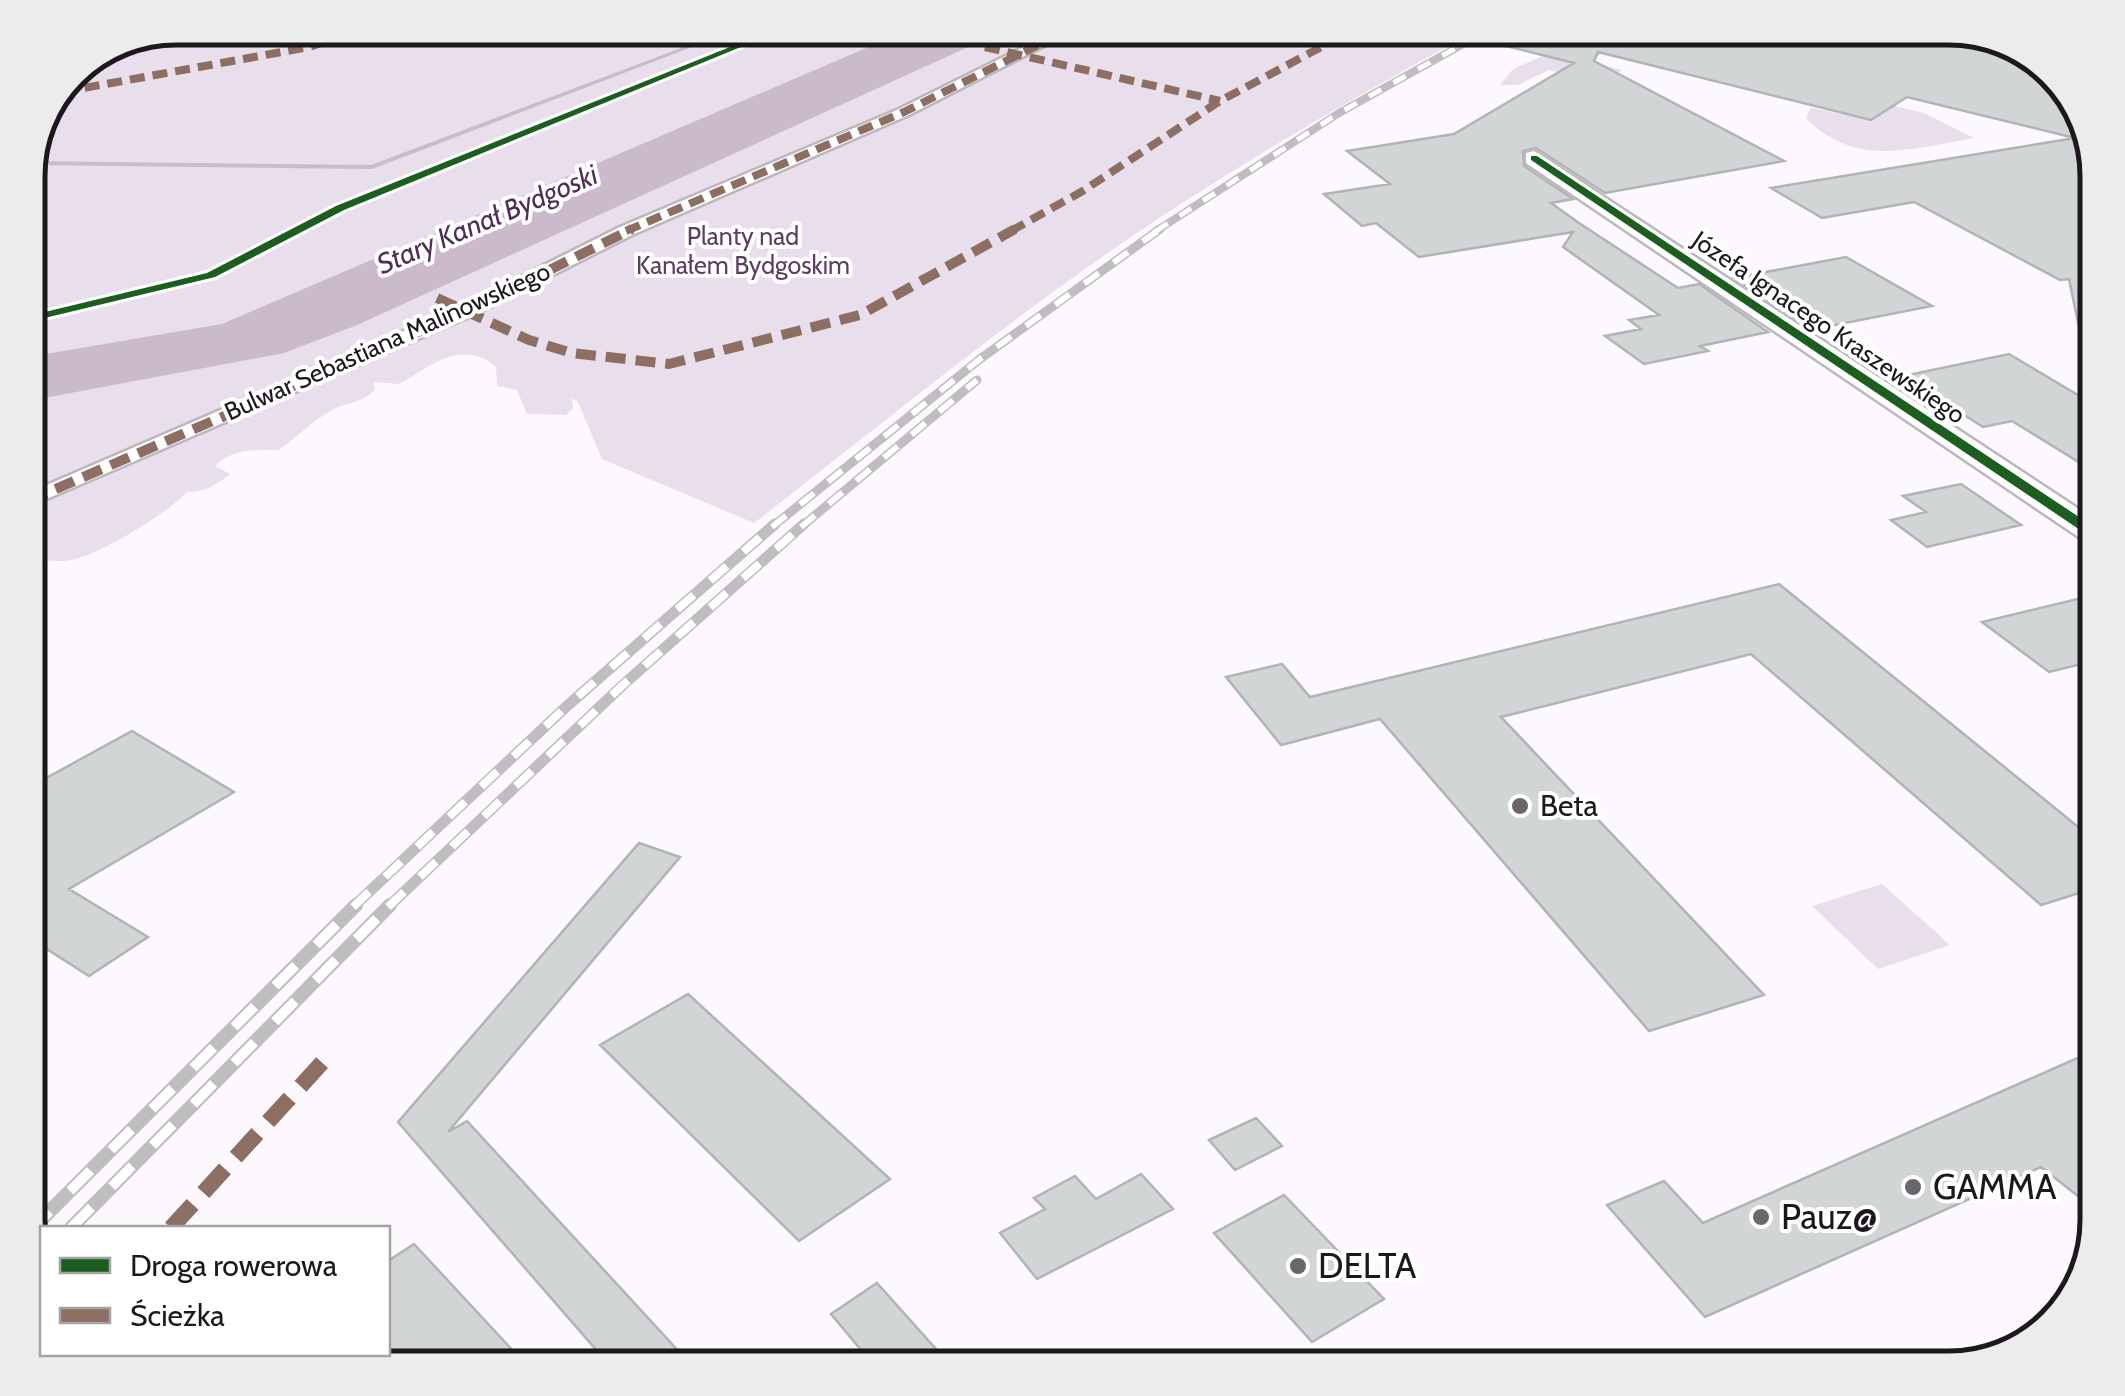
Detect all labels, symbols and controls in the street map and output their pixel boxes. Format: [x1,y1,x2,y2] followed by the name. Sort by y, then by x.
[372,157,603,281] water label: Stary Kanał Bydgoski
[636,221,850,280] park label: Planty nad Kanałem Bydgoskim
[1686,224,1971,430] street label: Józefa Ignacego Kraszewskiego
[220,255,554,427] street label: Bulwar Sebastiana Malinowskiego
[1540,787,1598,824] place label: Beta
[1509,795,1531,817] marker: Beta
[1933,1165,2057,1208] place label: GAMMA
[1902,1176,1924,1198] marker: GAMMA
[1781,1195,1878,1238] place label: Pauz@
[1750,1206,1772,1228] marker: Pauz@
[40,1226,390,1356] legend
[1318,1244,1417,1287] place label: DELTA
[130,1247,338,1284] text: Droga rowerowa
[1287,1255,1309,1277] marker: DELTA
[130,1297,225,1334] text: Ścieżka

